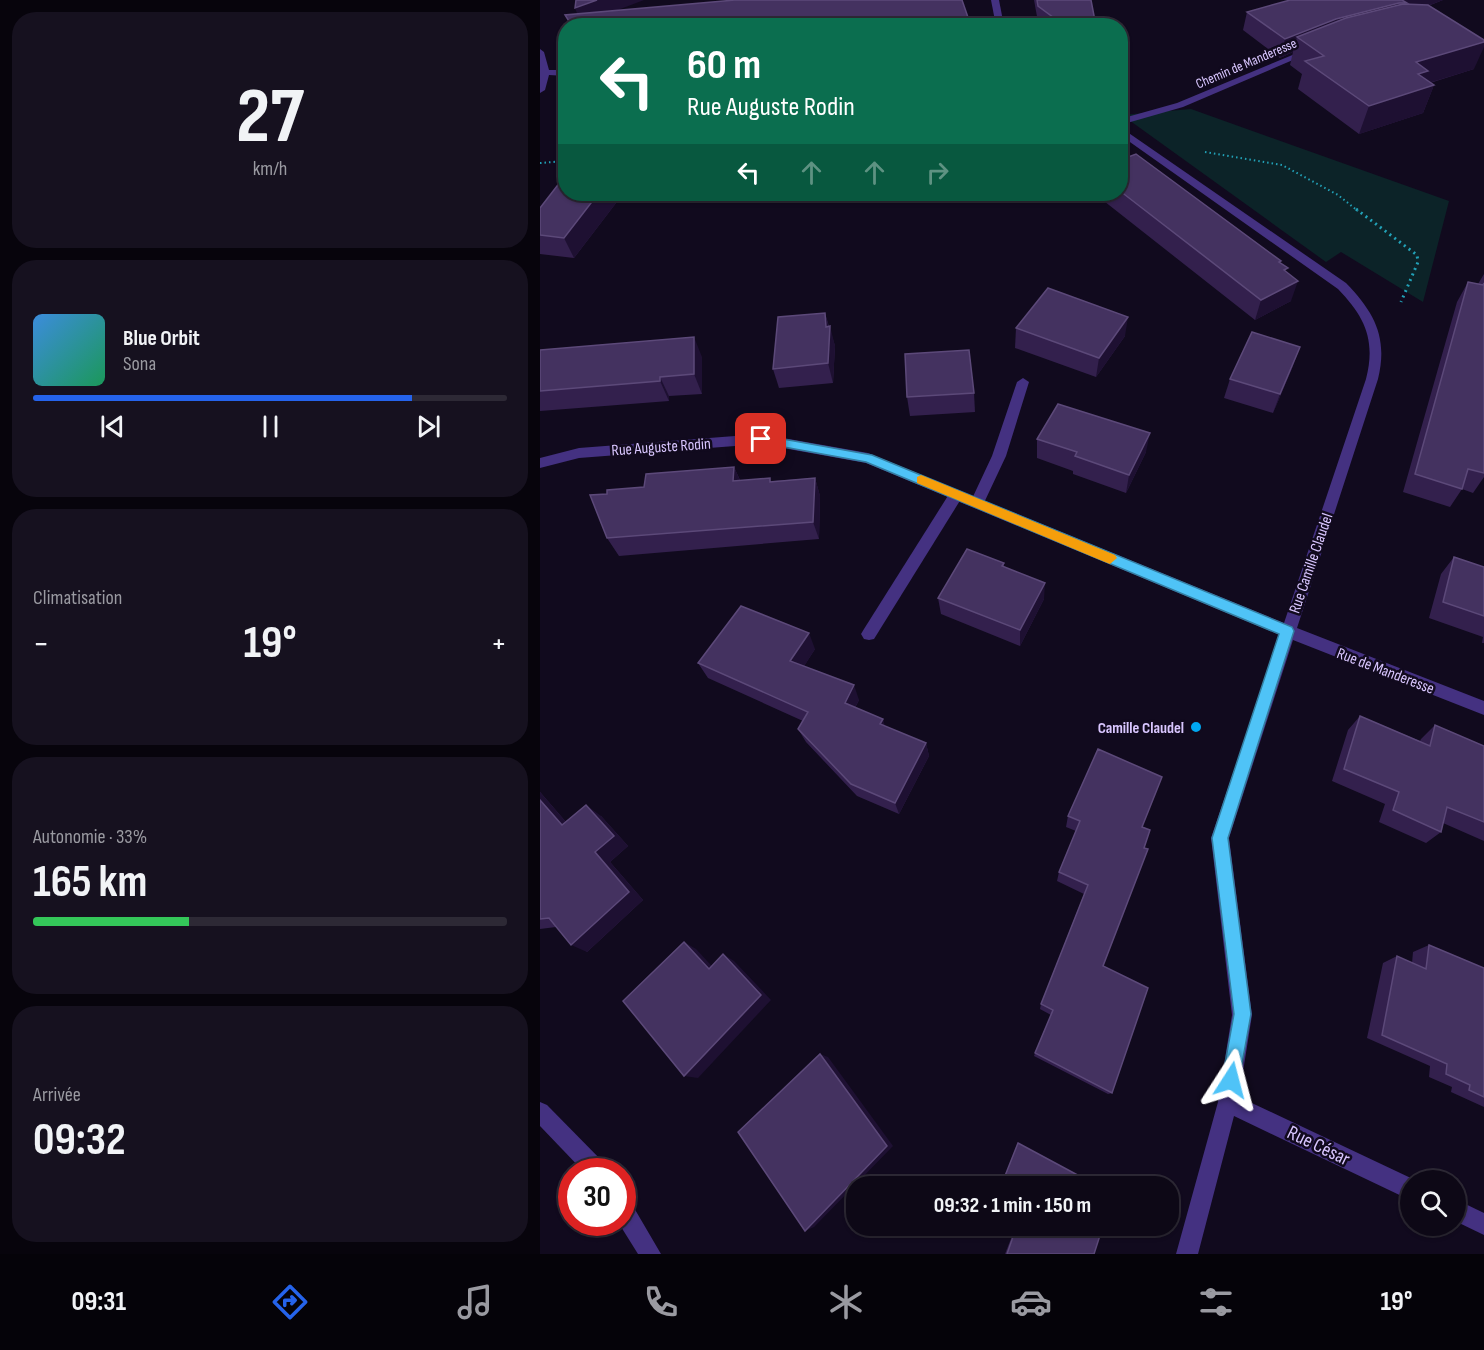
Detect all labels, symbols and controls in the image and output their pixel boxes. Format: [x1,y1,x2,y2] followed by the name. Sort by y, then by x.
[1193,35,1299,92] street label: Chemin de Manderesse
[687,40,761,91] text: 60 m
[588,42,666,120] icon: left
[236,71,304,164] text: 27
[687,91,855,123] text: Rue Auguste Rodin
[732,156,765,189] icon: left
[795,156,828,189] icon: ahead
[858,156,891,189] icon: ahead
[921,156,954,189] icon: right
[253,157,287,181] text: km/h
[123,325,200,352] text: Blue Orbit
[123,352,156,376] text: Sona
[96,410,129,443] icon: previous
[254,410,287,443] icon: pause
[412,410,445,443] icon: next
[735,413,786,464] pin
[744,422,777,455] icon: arrive
[611,435,711,460] street label: Rue Auguste Rodin
[1285,511,1337,616] street label: Rue Camille Claudel
[33,586,122,610] text: Climatisation
[243,616,297,671] text: 19°
[33,624,49,664] text: −
[491,624,507,664] text: +
[1334,644,1437,699] street label: Rue de Manderesse
[1098,719,1184,738] place label: Camille Claudel
[1189,720,1203,734] marker: Camille Claudel
[33,825,147,849] text: Autonomie · 33%
[33,855,147,910] text: 165 km
[1199,1048,1263,1112] position arrow
[33,1083,81,1107] text: Arrivée
[33,1113,126,1168] text: 09:32
[1283,1120,1354,1171] street label: Rue César
[558,1158,636,1236] speed limit sign: 30
[1400,1170,1466,1236] map controls
[1400,1170,1466,1236] button: search
[934,1192,1091,1219] text: 09:32 · 1 min · 150 m
[269,1281,311,1323] icon: directions
[454,1281,496,1323] icon: music
[640,1281,682,1323] icon: phone
[825,1281,867,1323] icon: climate
[1010,1281,1052,1323] icon: car
[1195,1281,1237,1323] icon: filters
[72,1286,126,1318] text: 09:31
[1381,1286,1412,1318] text: 19°

